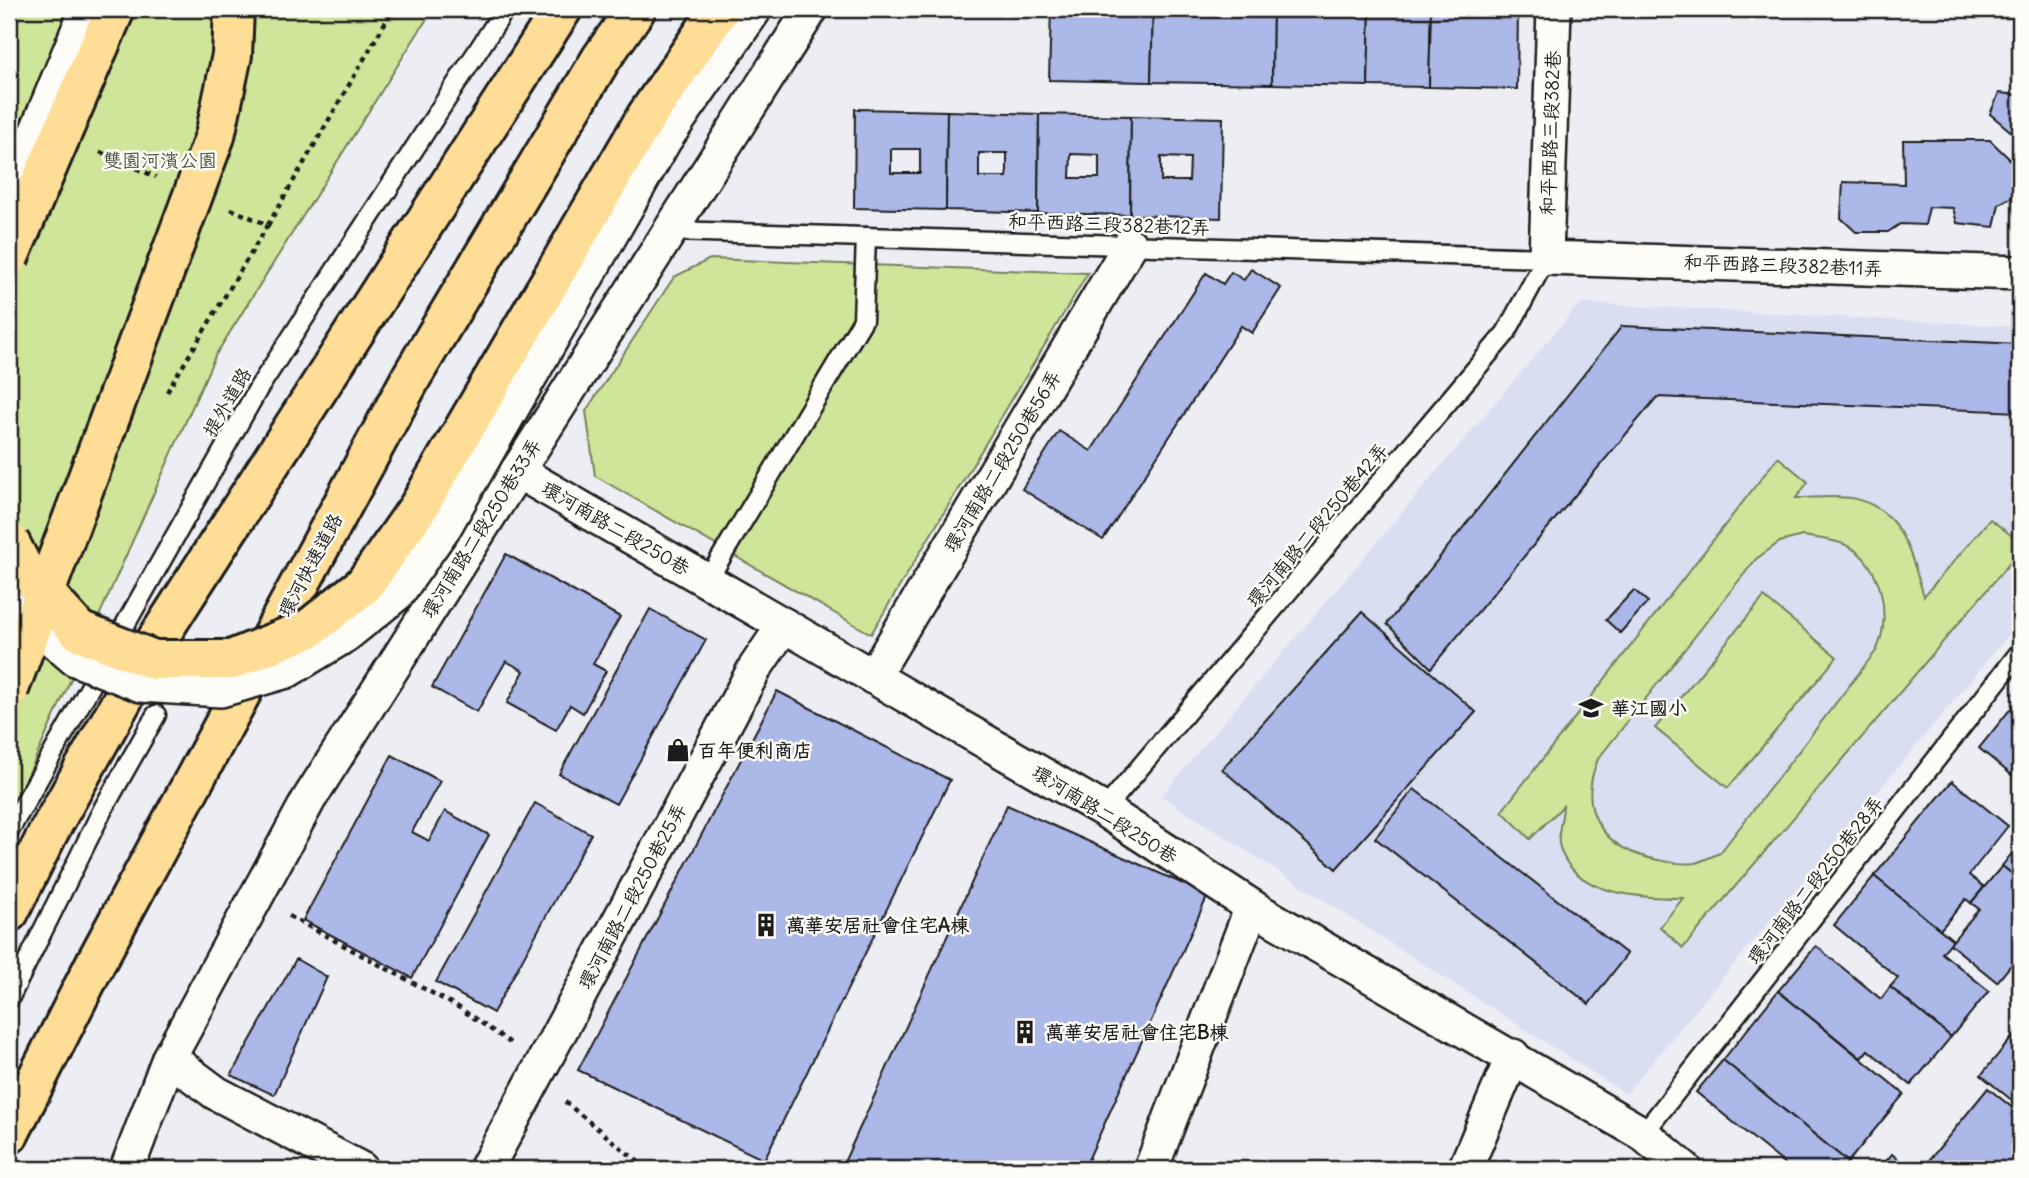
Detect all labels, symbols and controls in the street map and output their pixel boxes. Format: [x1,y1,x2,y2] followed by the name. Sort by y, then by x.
[1535,50,1565,216] street label: 和平西路三段382巷
[103,148,217,172] park label: 雙園河濱公園
[1008,208,1210,240] street label: 和平西路三段382巷12弄
[1683,250,1883,280] street label: 和平西路三段382巷11弄
[198,363,256,441] street label: 提外道路
[938,366,1066,556] street label: 環河南路二段250巷56弄
[416,434,546,622] street label: 環河南路二段250巷33弄
[1241,438,1393,612] street label: 環河南路二段250巷42弄
[538,476,694,580] street label: 環河南路二段250巷
[273,509,347,621] street label: 環河快速道路
[1577,694,1605,722] school or university icon: 華江國小
[1611,696,1687,720] place label: 華江國小
[664,736,692,764] shop icon: 百年便利商店
[698,738,812,762] place label: 百年便利商店
[1028,760,1182,868] street label: 環河南路二段250巷
[1742,791,1888,969] street label: 環河南路二段250巷28弄
[573,799,691,993] street label: 環河南路二段250巷25弄
[752,911,780,939] building icon: 萬華安居社會住宅A棟
[786,913,970,937] place label: 萬華安居社會住宅A棟
[1011,1018,1039,1046] building icon: 萬華安居社會住宅B棟
[1045,1020,1229,1044] place label: 萬華安居社會住宅B棟

